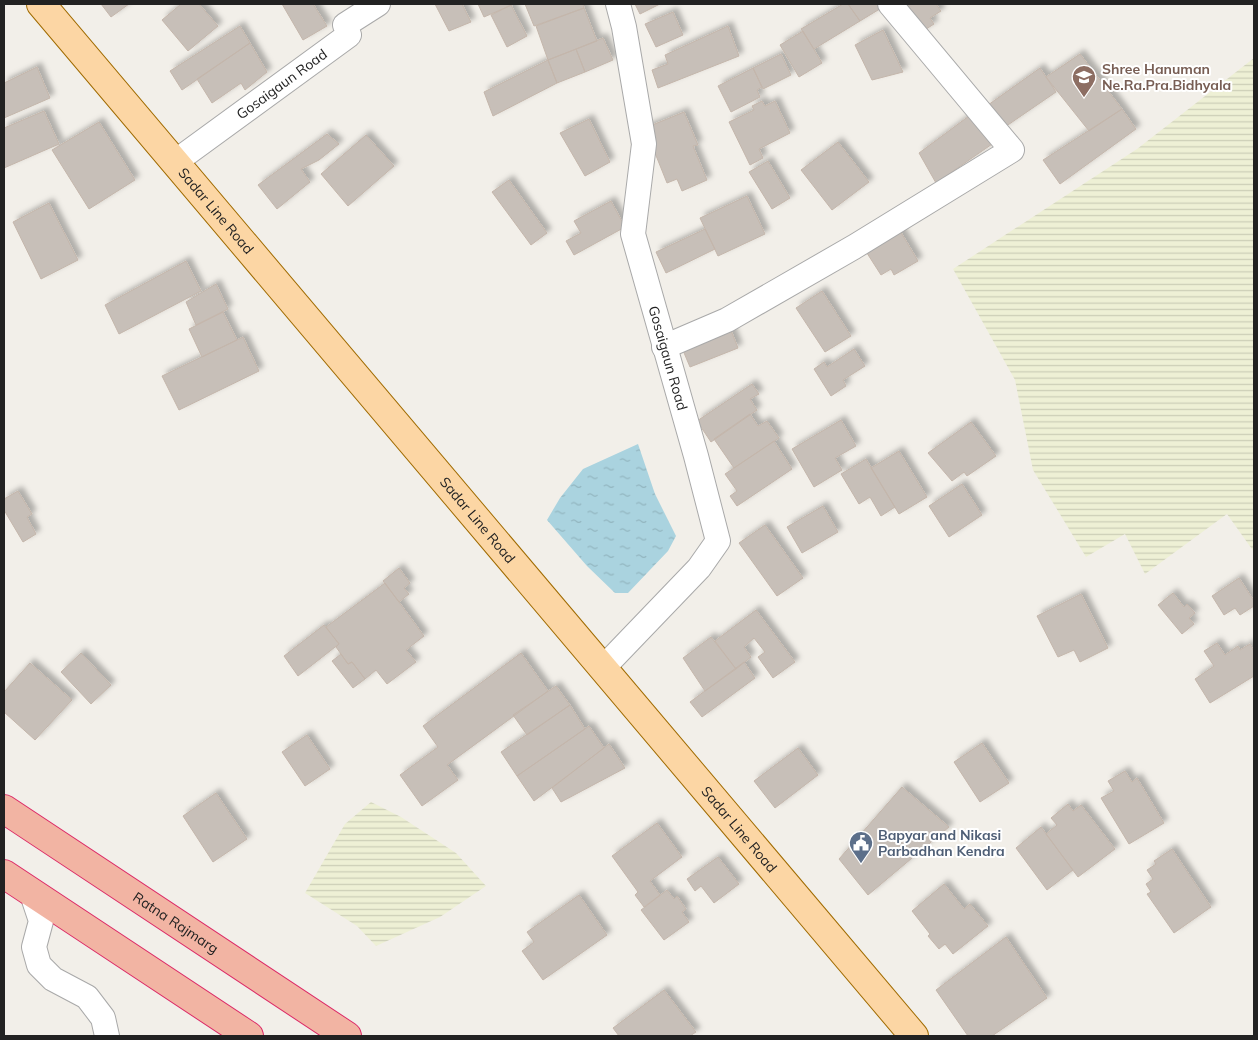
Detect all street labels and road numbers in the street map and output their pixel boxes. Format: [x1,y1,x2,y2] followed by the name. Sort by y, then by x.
[233,45,331,123] street label: Gosaigaun Road
[174,164,258,258] street label: Sadar Line Road
[644,304,692,412] street label: Gosaigaun Road
[436,473,519,567] street label: Sadar Line Road
[698,782,781,876] street label: Sadar Line Road
[130,888,222,957] street label: Ratna Rajmarg

